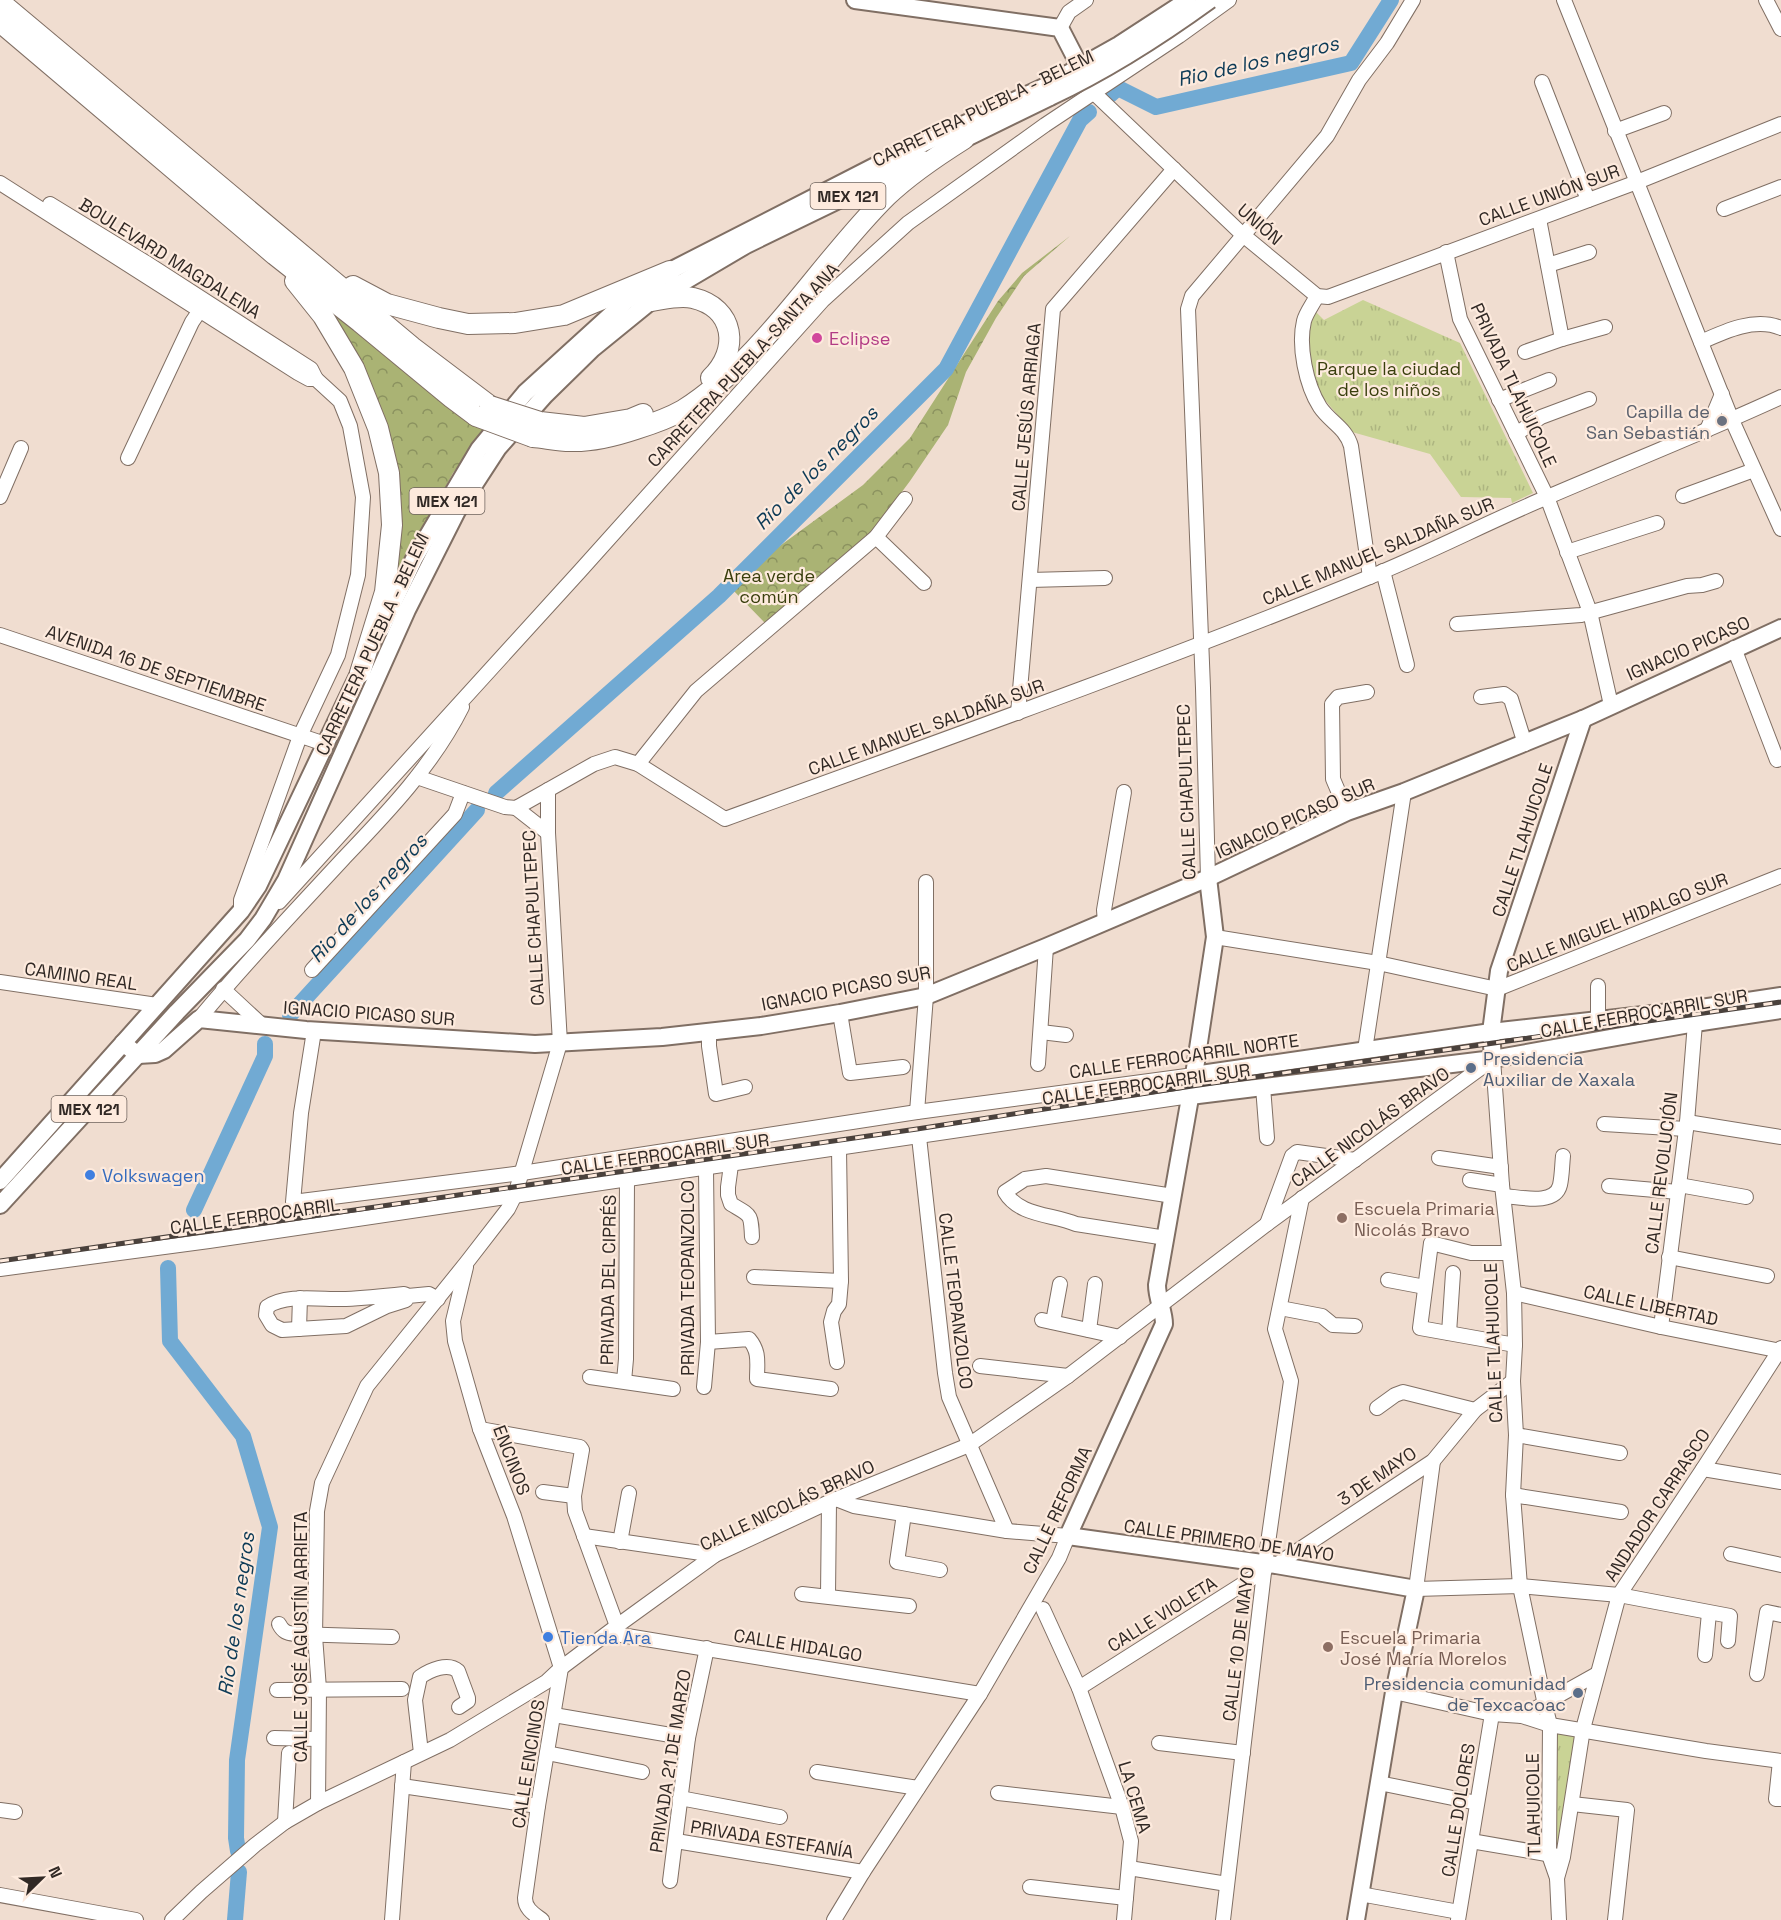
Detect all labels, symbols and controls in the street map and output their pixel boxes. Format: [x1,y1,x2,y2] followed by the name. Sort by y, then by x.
[1175,29,1343,92] water label: Rio de los negros
[869,44,1097,172] street label: CARRETERA PUEBLA - BELEM
[1475,159,1623,231] street label: CALLE UNIÓN SUR
[810,183,886,209] road number: MEX 121
[75,193,265,323] street label: BOULEVARD MAGDALENA
[1233,198,1287,250] street label: UNIÓN
[642,258,844,472] street label: CARRETERA PUEBLA-SANTA ANA
[1466,299,1562,471] street label: PRIVADA TLAHUICOLE
[1006,322,1046,512] street label: CALLE JESÚS ARRIAGA
[829,327,890,350] place label: Eclipse
[810,331,824,345] marker: Eclipse
[1317,357,1461,401] park label: Parque la ciudad de los niños
[749,399,885,535] water label: Rio de los negros
[1586,400,1710,444] place label: Capilla de San Sebastián
[1715,414,1729,428] marker: Capilla de San Sebastián
[410,488,484,514] road number: MEX 121
[1259,492,1497,610] street label: CALLE MANUEL SALDAÑA SUR
[310,529,434,759] street label: CARRETERA PUEBLA - BELEM
[723,564,815,608] park label: Area verde común
[1623,610,1753,686] street label: IGNACIO PICASO
[43,619,269,717] street label: AVENIDA 16 DE SEPTIEMBRE
[805,674,1047,780] street label: CALLE MANUEL SALDAÑA SUR
[1171,704,1201,880] street label: CALLE CHAPULTEPEC
[1486,760,1558,920] street label: CALLE TLAHUICOLE
[1212,773,1378,863] street label: IGNACIO PICASO SUR
[303,827,434,968] water label: Rio de los negros
[517,829,549,1007] street label: CALLE CHAPULTEPEC
[1503,867,1731,977] street label: CALLE MIGUEL HIDALGO SUR
[23,957,139,995] street label: CAMINO REAL
[759,960,933,1016] street label: IGNACIO PICASO SUR
[1539,983,1749,1043] street label: CALLE FERROCARRIL SUR
[282,996,456,1030] street label: IGNACIO PICASO SUR
[1068,1028,1300,1084] street label: CALLE FERROCARRIL NORTE
[1483,1047,1635,1091] place label: Presidencia Auxiliar de Xaxala
[1040,1058,1252,1110] street label: CALLE FERROCARRIL SUR
[1464,1061,1478,1075] marker: Presidencia Auxiliar de Xaxala
[1286,1062,1454,1192] street label: CALLE NICOLÁS BRAVO
[1640,1091,1682,1255] street label: CALLE REVOLUCIÓN
[52,1096,127,1122] road number: MEX 121
[559,1128,771,1180] street label: CALLE FERROCARRIL SUR
[102,1164,204,1187] place label: Volkswagen
[83,1168,97,1182] marker: Volkswagen
[676,1180,699,1376] street label: PRIVADA TEOPANZOLCO
[168,1193,342,1239] street label: CALLE FERROCARRIL
[595,1194,621,1366] street label: PRIVADA DEL CIPRÉS
[1354,1197,1495,1241] place label: Escuela Primaria Nicolás Bravo
[934,1211,978,1391] street label: CALLE TEOPANZOLCO
[1335,1211,1349,1225] marker: Escuela Primaria Nicolás Bravo
[1479,1263,1507,1423] street label: CALLE TLAHUICOLE
[1582,1279,1720,1331] street label: CALLE LIBERTAD
[488,1422,536,1498] street label: ENCINOS
[1599,1424,1715,1586] street label: ANDADOR CARRASCO
[1333,1441,1421,1511] street label: 3 DE MAYO
[1017,1442,1097,1578] street label: CALLE REFORMA
[696,1454,878,1556] street label: CALLE NICOLÁS BRAVO
[289,1511,312,1763] street label: CALLE JOSÉ AGUSTÍN ARRIETA
[1122,1514,1336,1566] street label: CALLE PRIMERO DE MAYO
[212,1529,261,1697] water label: Rio de los negros
[1217,1565,1259,1723] street label: CALLE 10 DE MAYO
[1103,1571,1221,1657] street label: CALLE VIOLETA
[732,1623,864,1667] street label: CALLE HIDALGO
[560,1626,651,1649] place label: Tienda Ara
[1340,1626,1507,1670] place label: Escuela Primaria José María Morelos
[541,1630,555,1644] marker: Tienda Ara
[1321,1640,1335,1654] marker: Escuela Primaria José María Morelos
[644,1667,696,1855] street label: PRIVADA 21 DE MARZO
[1364,1672,1566,1716] place label: Presidencia comunidad de Texcacoac
[1571,1686,1585,1700] marker: Presidencia comunidad de Texcacoac
[506,1698,550,1830] street label: CALLE ENCINOS
[1436,1741,1480,1879] street label: CALLE DOLORES
[1521,1753,1545,1857] street label: TLAHUICOLE
[1113,1758,1157,1836] street label: LA CEMA
[689,1815,855,1863] street label: PRIVADA ESTEFANÍA
[12,1848,72,1908] north arrow
[43,1863,67,1881] text: N

